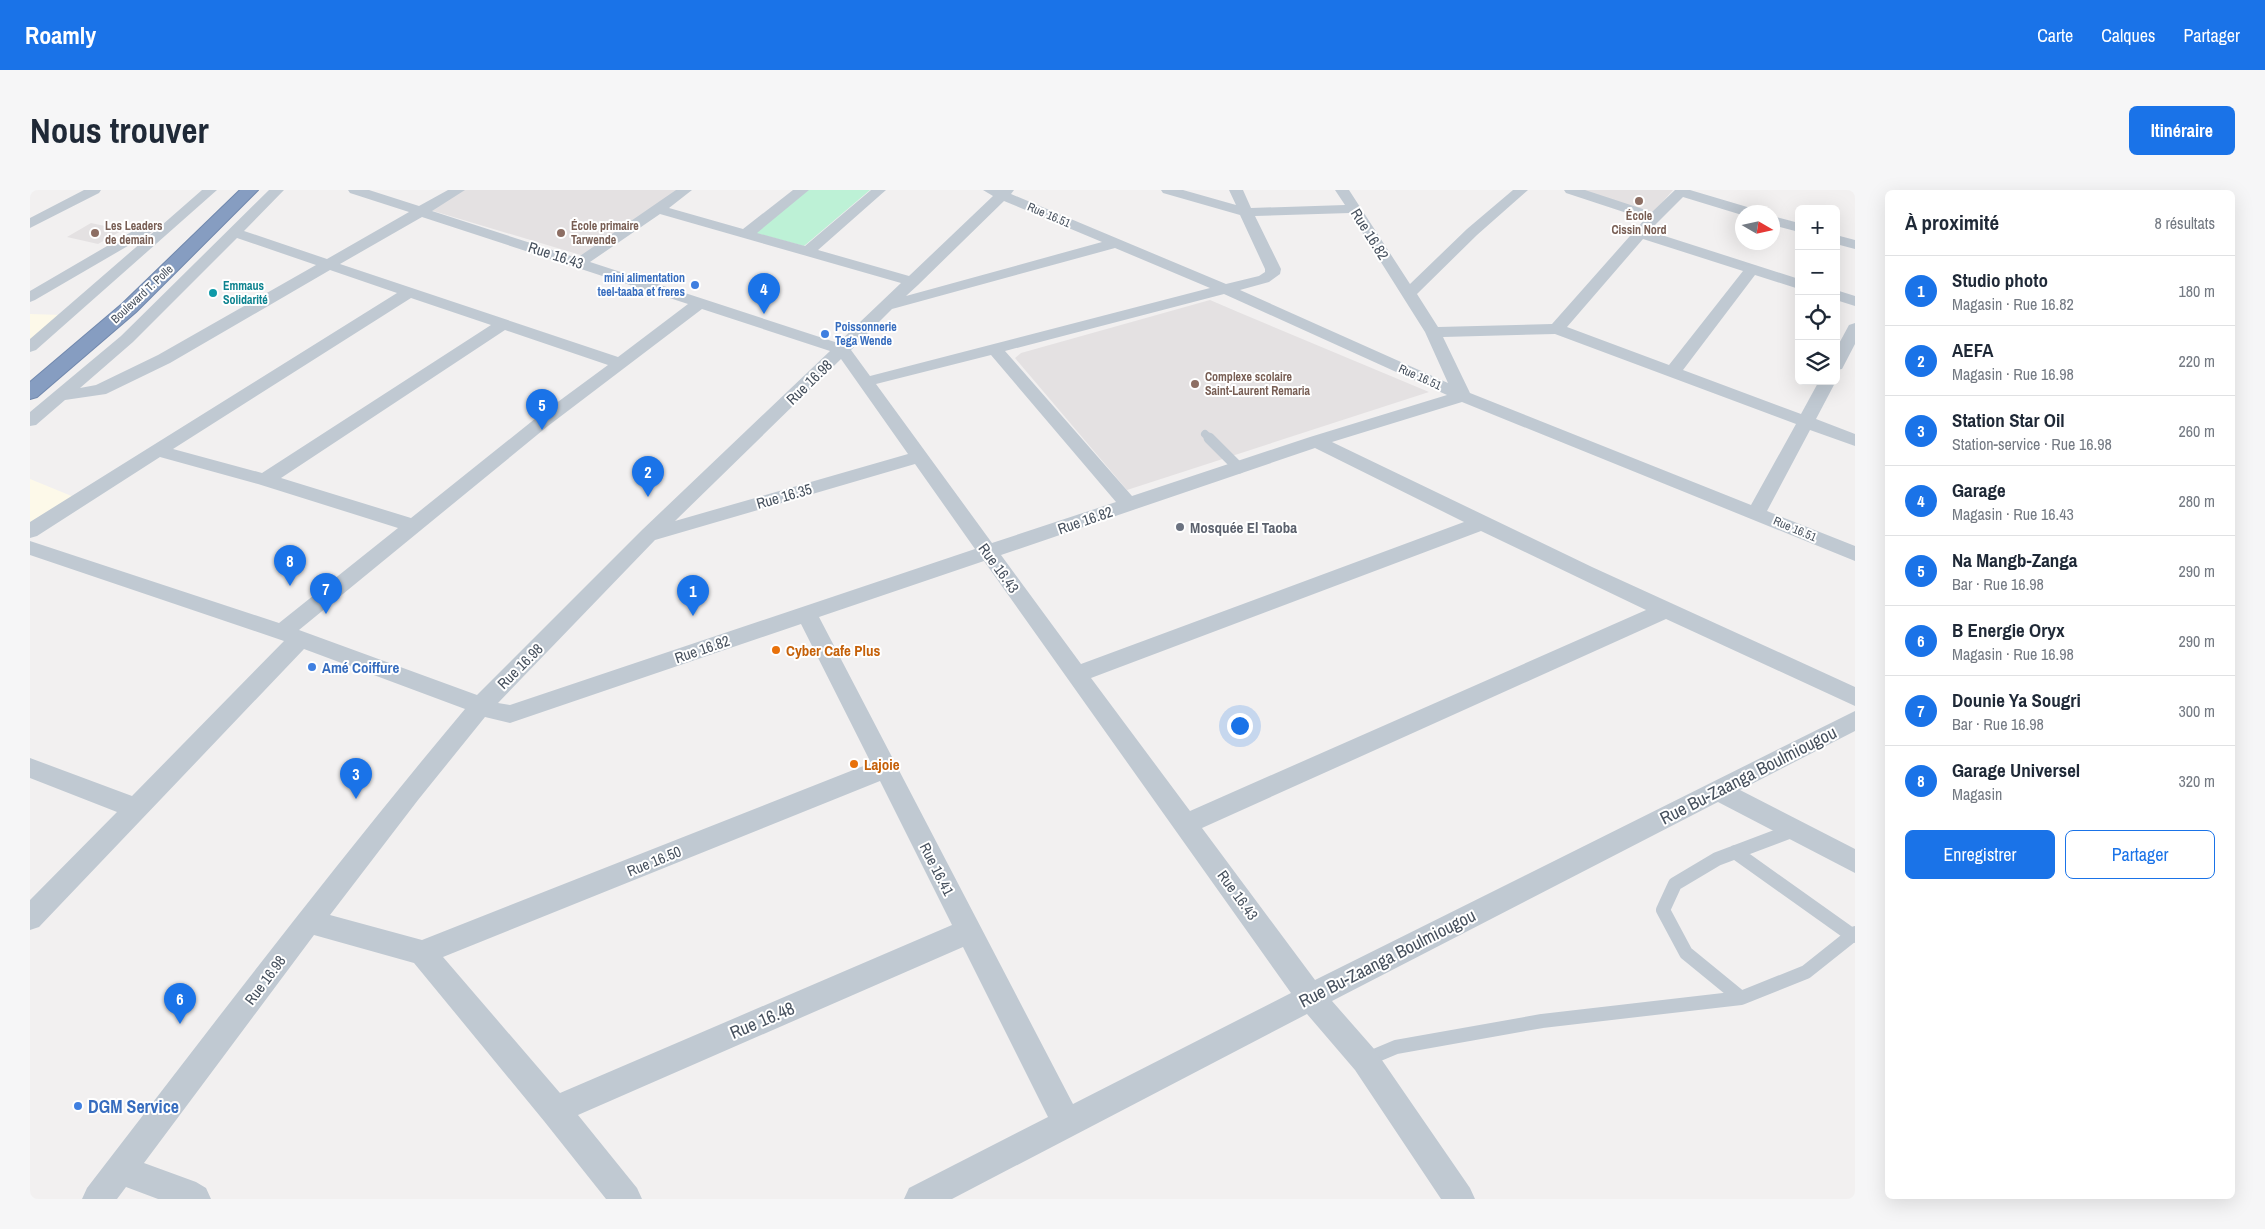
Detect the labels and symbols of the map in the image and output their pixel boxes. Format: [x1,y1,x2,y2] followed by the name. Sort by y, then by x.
[1633,195,1645,207] marker: École Cissin Nord
[1025,199,1074,231] street label: Rue 16.51
[1346,204,1394,264] street label: Rue 16.82
[1735,205,1780,250] north arrow
[1611,208,1667,238] place label: École Cissin Nord
[105,218,163,248] place label: Les Leaders de demain
[571,218,639,248] place label: École primaire Tarwende
[89,227,101,239] marker: Les Leaders de demain
[555,227,567,239] marker: École primaire Tarwende
[526,236,586,274] street label: Rue 16.43
[108,261,176,327] street label: Boulevard T. Polle
[597,270,686,300] place label: mini alimentation teel-taaba et freres
[748,273,780,314] pin: 4
[223,278,268,308] place label: Emmaus Solidarité
[689,279,701,291] marker: mini alimentation teel-taaba et freres
[207,287,219,299] marker: Emmaus Solidarité
[835,319,897,349] place label: Poissonnerie Tega Wende
[819,328,831,340] marker: Poissonnerie Tega Wende
[781,355,837,409] street label: Rue 16.98
[1396,360,1444,394] street label: Rue 16.51
[1205,369,1311,399] place label: Complexe scolaire Saint-Laurent Remaria
[1189,378,1201,390] marker: Complexe scolaire Saint-Laurent Remaria
[526,389,558,430] pin: 5
[632,456,664,497] pin: 2
[754,478,814,514] street label: Rue 16.35
[1055,501,1115,539] street label: Rue 16.82
[1771,513,1820,545] street label: Rue 16.51
[1190,517,1297,538] place label: Mosquée El Taoba
[1174,521,1186,533] marker: Mosquée El Taoba
[974,539,1024,597] street label: Rue 16.43
[274,545,306,586] pin: 8
[310,573,342,614] pin: 7
[677,575,709,616] pin: 1
[672,630,732,668] street label: Rue 16.82
[493,638,548,693] street label: Rue 16.98
[786,640,880,661] place label: Cyber Cafe Plus
[770,644,782,656] marker: Cyber Cafe Plus
[322,657,399,678] place label: Amé Coiffure
[306,661,318,673] marker: Amé Coiffure
[1227,713,1253,739] your location
[1655,720,1841,830] street label: Rue Bu-Zaanga Boulmiougou
[864,754,900,775] place label: Lajoie
[340,758,372,799] pin: 3
[848,758,860,770] marker: Lajoie
[915,839,959,899] street label: Rue 16.41
[624,841,684,881] street label: Rue 16.50
[1213,866,1263,924] street label: Rue 16.43
[1294,903,1480,1013] street label: Rue Bu-Zaanga Boulmiougou
[240,951,291,1009] street label: Rue 16.98
[164,983,196,1024] pin: 6
[726,995,798,1045] street label: Rue 16.48
[88,1094,179,1119] place label: DGM Service
[72,1100,84,1112] marker: DGM Service

